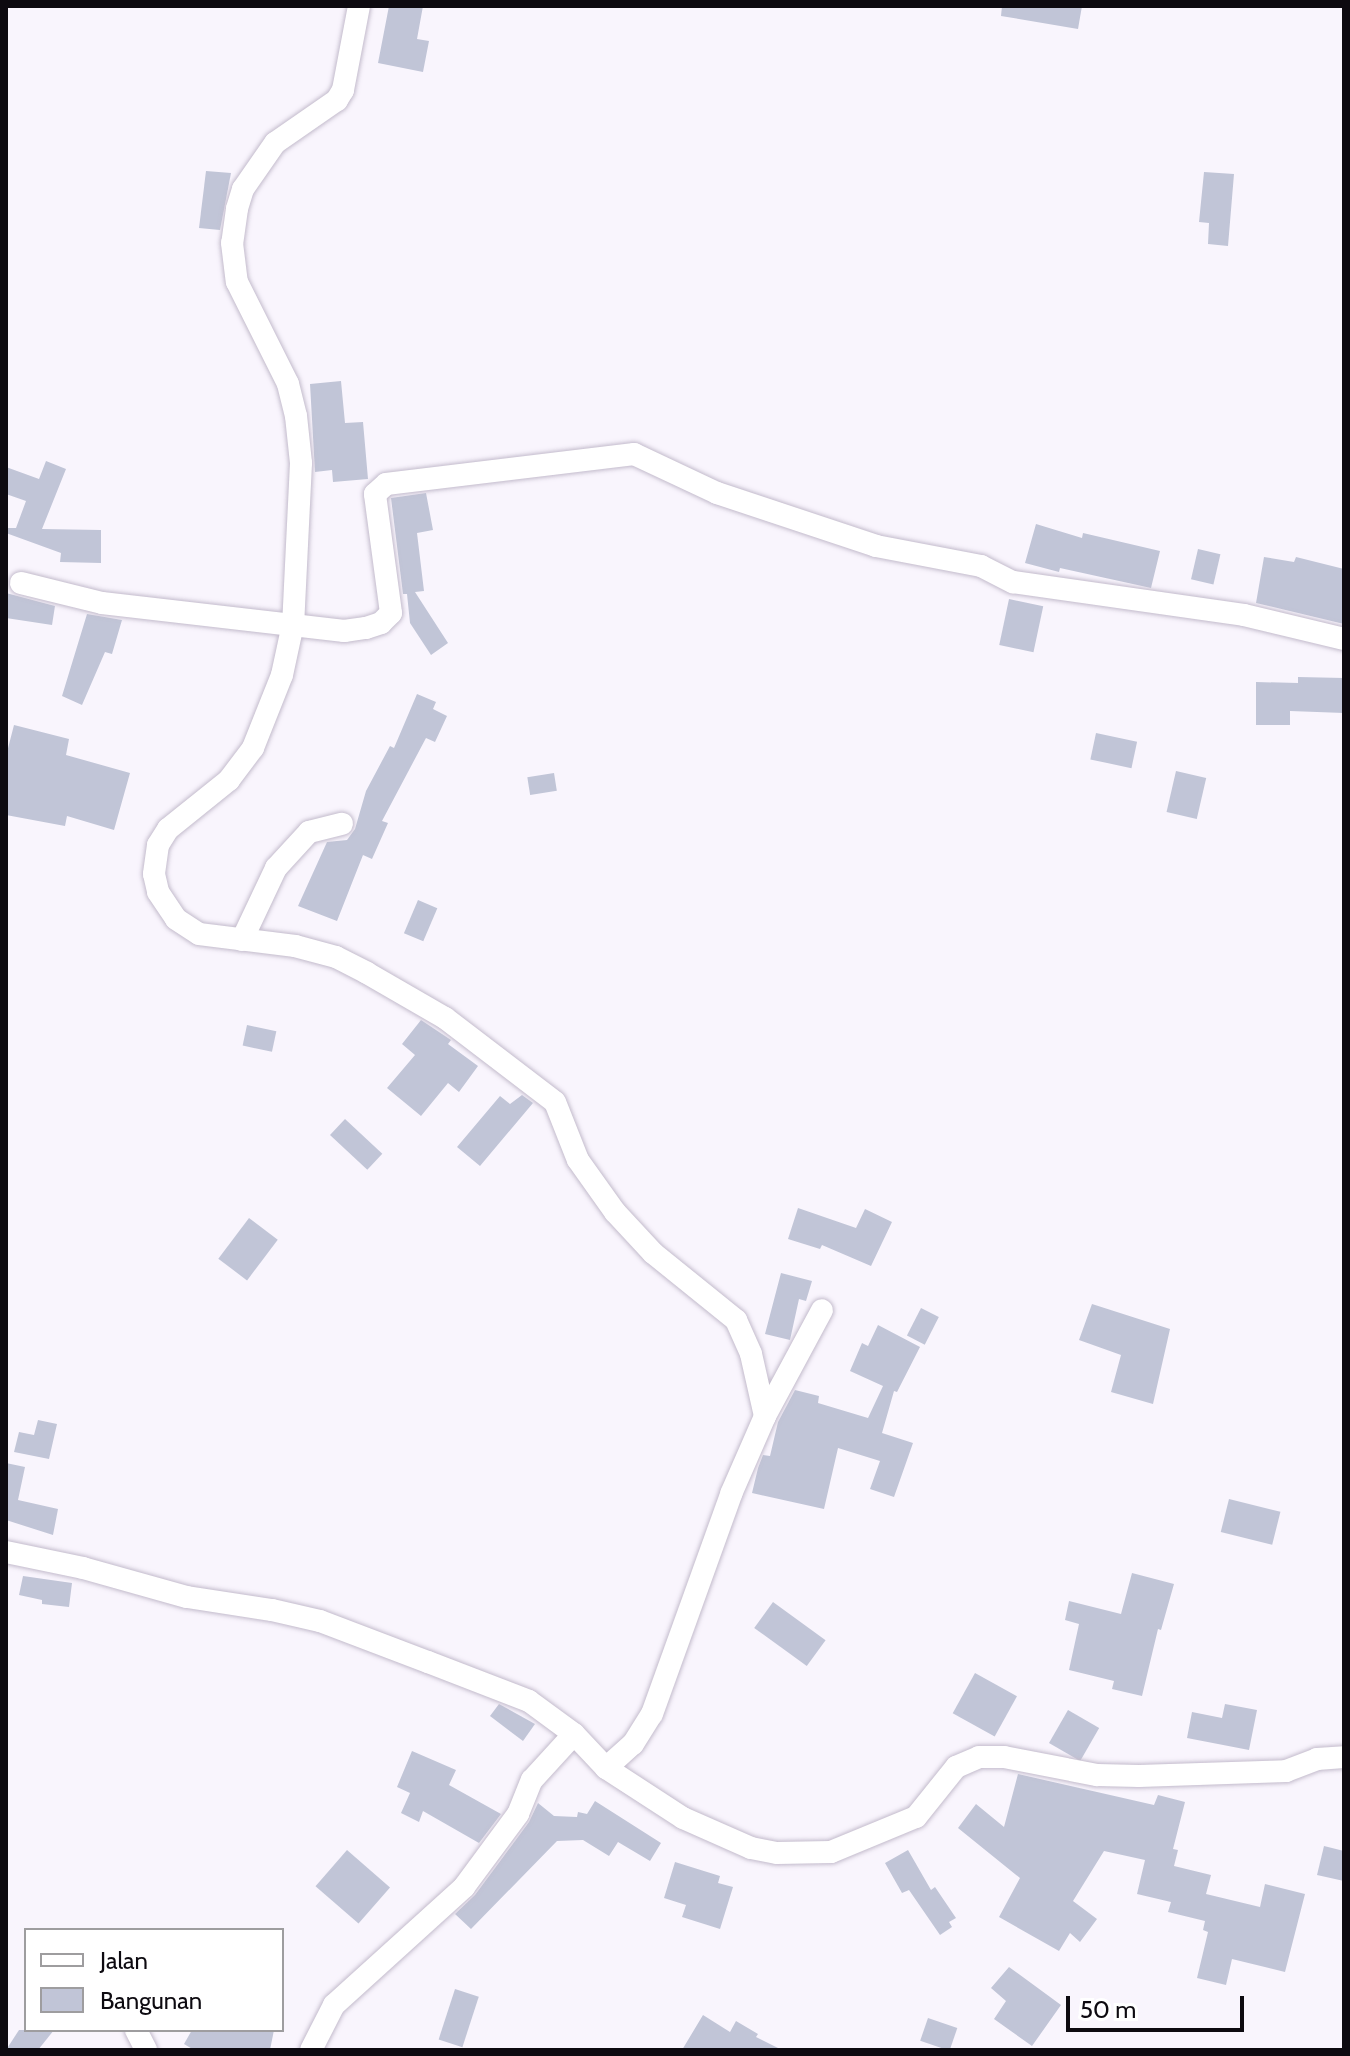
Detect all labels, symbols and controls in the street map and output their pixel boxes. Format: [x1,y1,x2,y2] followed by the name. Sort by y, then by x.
[24,1928,284,2032] legend
[100,1946,148,1975] text: Jalan
[1070,1980,1248,2030] scale bar
[100,1986,202,2015] text: Bangunan
[1080,1995,1136,2024] text: 50 m

